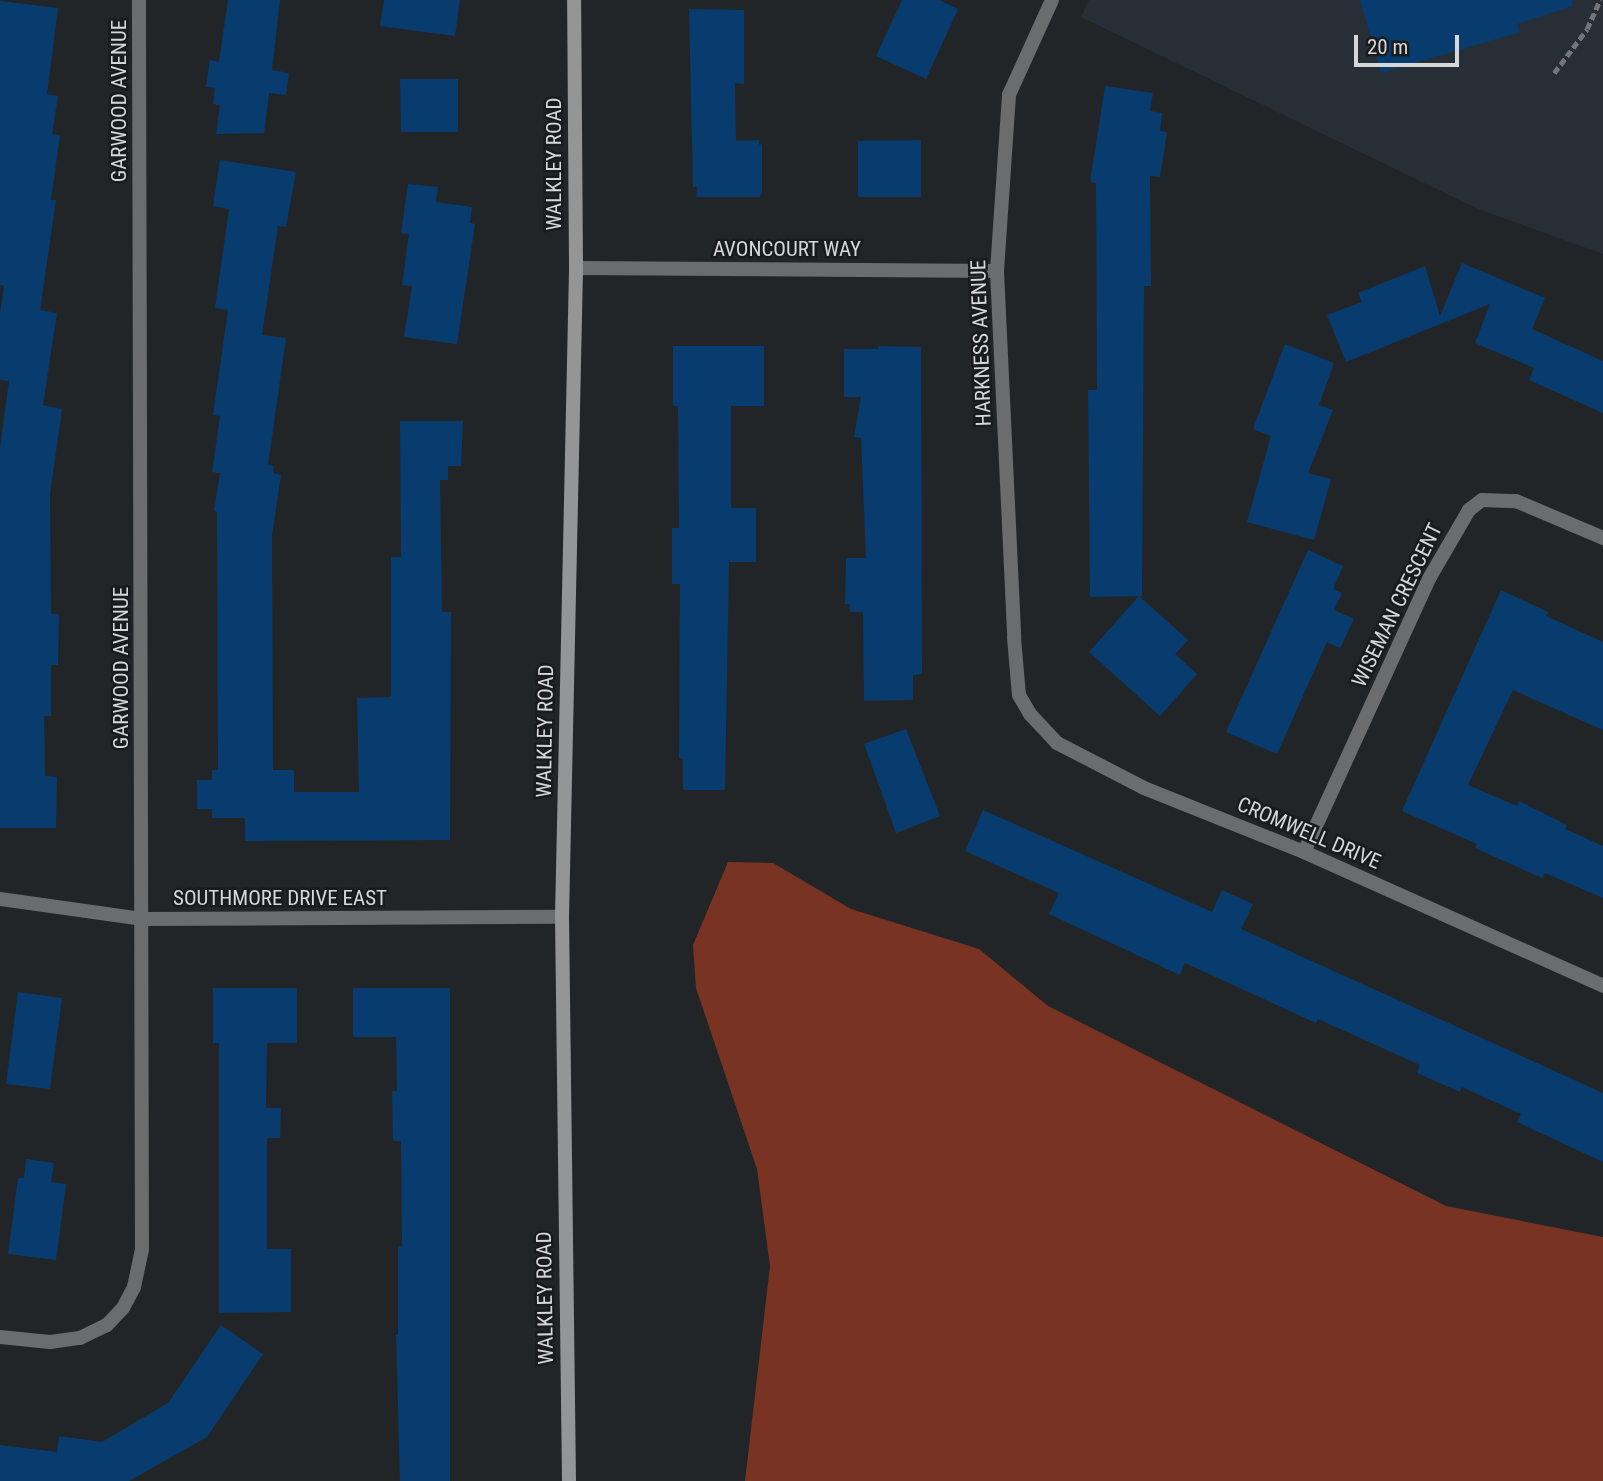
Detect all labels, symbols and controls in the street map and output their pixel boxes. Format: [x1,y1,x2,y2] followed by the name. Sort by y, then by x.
[106,20,132,182] street label: GARWOOD AVENUE
[1358,21,1463,65] scale bar
[1367,35,1408,59] text: 20 m
[541,97,567,231] street label: WALKLEY ROAD
[713,236,861,262] street label: AVONCOURT WAY
[965,259,997,427] street label: HARKNESS AVENUE
[1346,519,1448,691] street label: WISEMAN CRESCENT
[108,587,134,749] street label: GARWOOD AVENUE
[531,664,559,798] street label: WALKLEY ROAD
[1233,791,1385,875] street label: CROMWELL DRIVE
[173,885,387,911] street label: SOUTHMORE DRIVE EAST
[531,1231,559,1365] street label: WALKLEY ROAD

